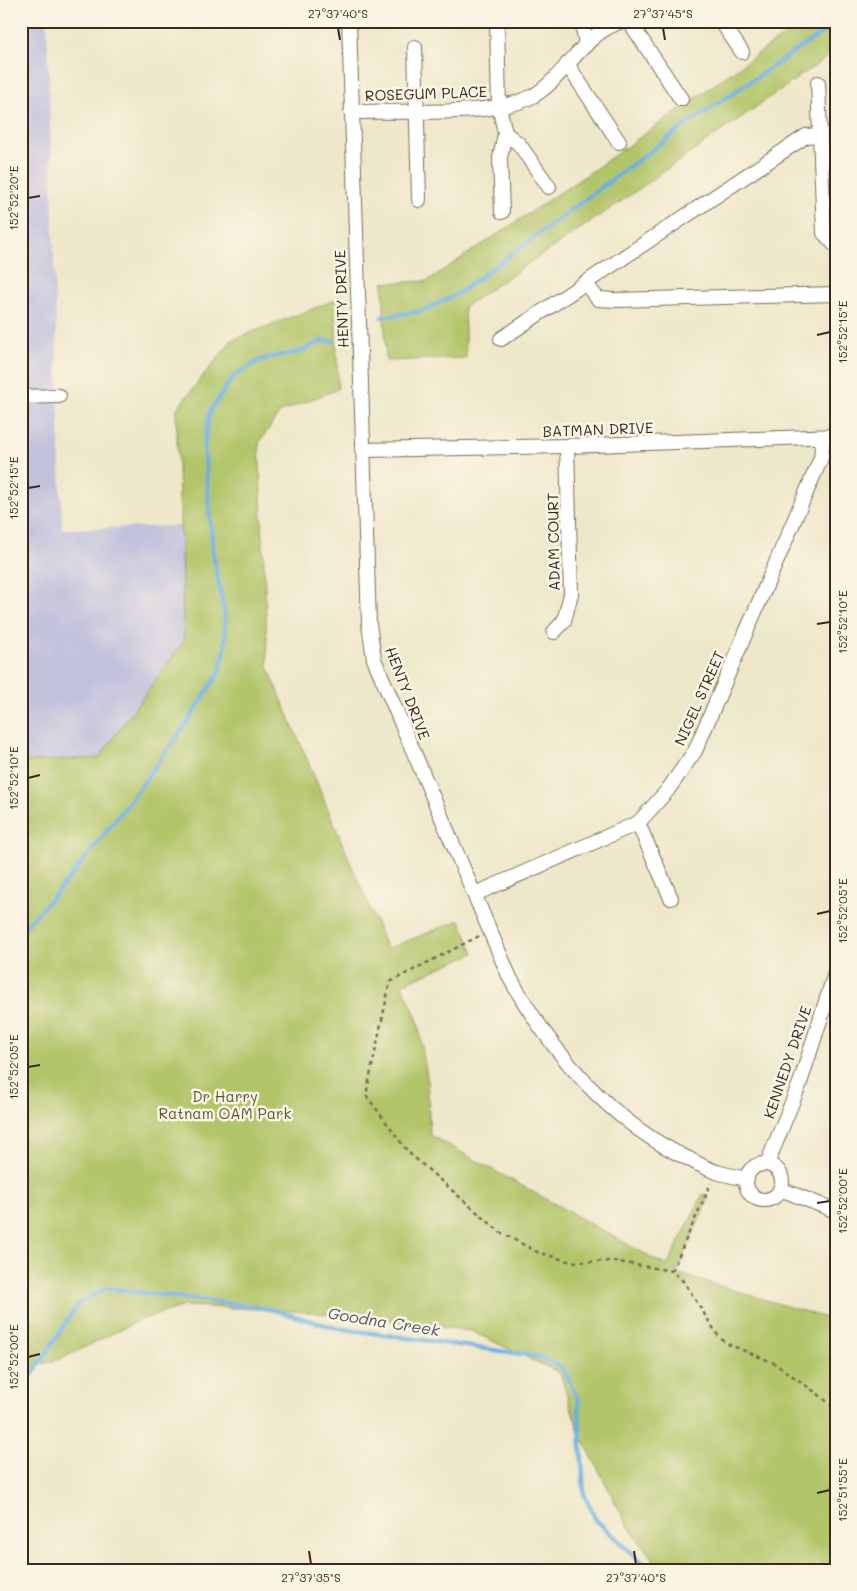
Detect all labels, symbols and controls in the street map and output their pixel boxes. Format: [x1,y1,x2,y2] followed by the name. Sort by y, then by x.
[308,5,368,21] text: 27°37'40"S
[633,5,693,21] text: 27°37'45"S
[365,81,488,105] street label: ROSEGUM PLACE
[5,165,21,231] text: 152°52'20"E
[329,249,353,348] street label: HENTY DRIVE
[834,300,850,364] text: 152°52'15"E
[542,417,654,441] street label: BATMAN DRIVE
[5,456,21,520] text: 152°52'15"E
[542,493,564,591] street label: ADAM COURT
[834,590,850,654] text: 152°52'10"E
[381,644,435,743] street label: HENTY DRIVE
[669,647,729,749] street label: NIGEL STREET
[5,746,21,810] text: 152°52'10"E
[834,878,850,944] text: 152°52'05"E
[758,1003,816,1121] street label: KENNEDY DRIVE
[5,1034,21,1100] text: 152°52'05"E
[159,1086,292,1123] park label: Dr Harry Ratnam OAM Park
[834,1168,850,1234] text: 152°52'00"E
[327,1302,442,1340] water label: Goodna Creek
[5,1324,21,1390] text: 152°52'00"E
[834,1458,850,1522] text: 152°51'55"E
[281,1569,341,1585] text: 27°37'35"S
[606,1569,666,1585] text: 27°37'40"S

